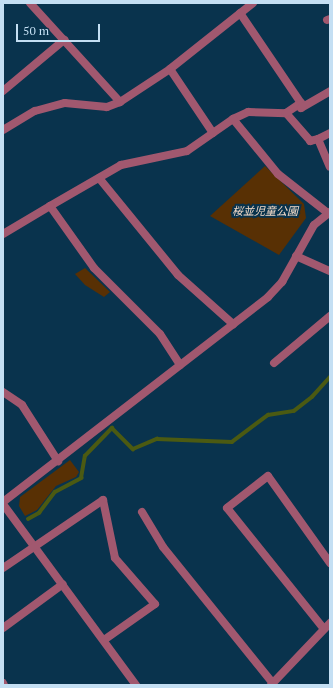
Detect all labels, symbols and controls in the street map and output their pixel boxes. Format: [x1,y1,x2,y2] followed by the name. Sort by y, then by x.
[18,16,102,42] scale bar
[23,23,49,38] text: 50 m
[232,204,298,218] park label: 桜並児童公園

